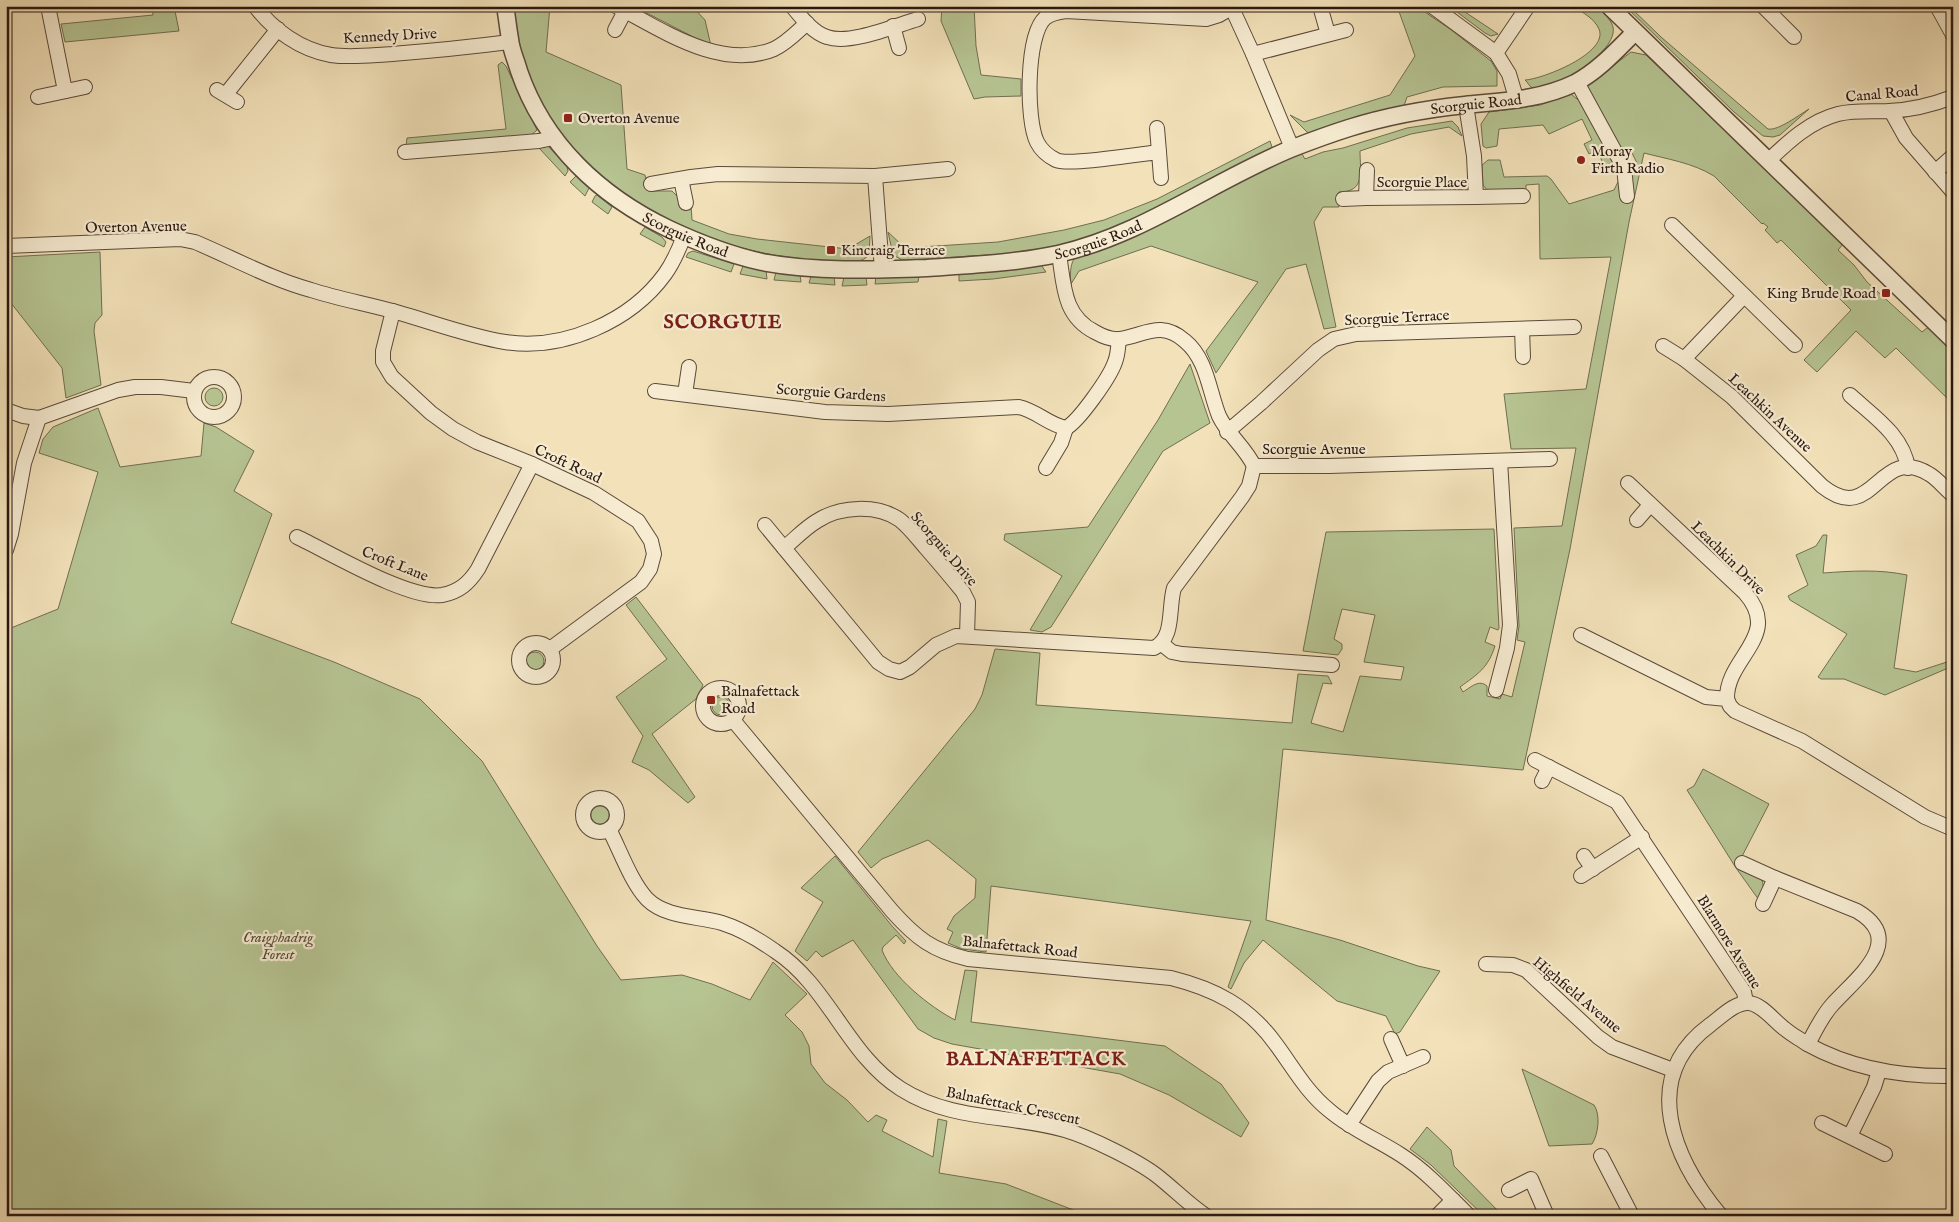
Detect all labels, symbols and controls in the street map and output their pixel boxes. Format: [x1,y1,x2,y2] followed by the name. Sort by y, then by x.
[343,24,438,48] street label: Kennedy Drive
[1845,81,1920,107] street label: Canal Road
[1429,89,1524,119] street label: Scorguie Road
[578,109,680,128] place label: Overton Avenue
[562,112,574,124] marker: Overton Avenue
[1591,142,1664,178] place label: Moray Firth Radio
[1575,154,1587,166] marker: Moray Firth Radio
[1377,173,1467,192] street label: Scorguie Place
[639,208,732,262] street label: Scorguie Road
[1053,215,1146,264] street label: Scorguie Road
[85,217,187,237] street label: Overton Avenue
[841,241,945,260] place label: Kincraig Terrace
[825,244,837,256] marker: Kincraig Terrace
[1766,284,1877,303] place label: King Brude Road
[1880,287,1892,299] marker: King Brude Road
[1344,306,1450,330] street label: Scorguie Terrace
[664,310,782,335] district label: SCORGUIE
[1724,369,1816,457] street label: Leachkin Avenue
[776,380,886,406] street label: Scorguie Gardens
[531,440,606,488] street label: Croft Road
[1262,440,1366,459] street label: Scorguie Avenue
[906,508,982,590] street label: Scorguie Drive
[1687,517,1769,599] street label: Leachkin Drive
[359,542,431,586] street label: Croft Lane
[721,682,800,718] place label: Balnafettack Road
[705,694,717,706] marker: Balnafettack Road
[1693,892,1765,993] street label: Blarmore Avenue
[243,928,314,964] park label: Craigphadrig Forest
[961,932,1080,963] street label: Balnafettack Road
[1529,952,1625,1038] street label: Highfield Avenue
[946,1047,1127,1072] district label: BALNAFETTACK
[944,1083,1082,1129] street label: Balnafettack Crescent

